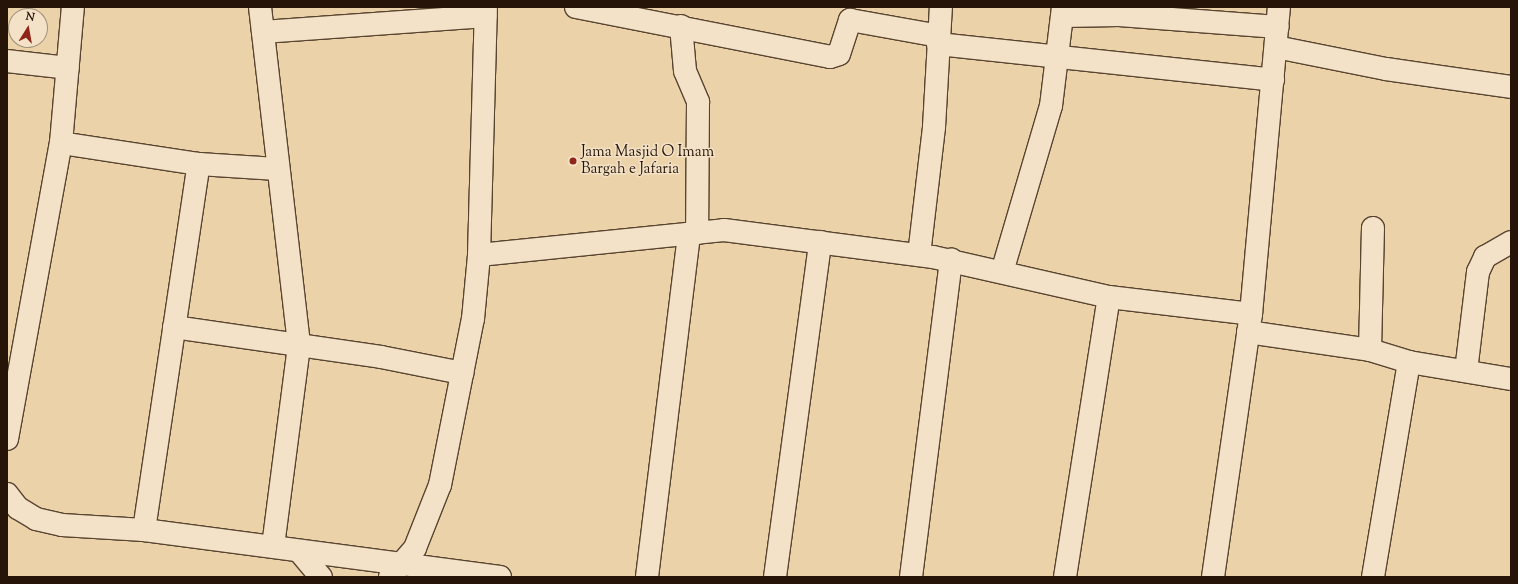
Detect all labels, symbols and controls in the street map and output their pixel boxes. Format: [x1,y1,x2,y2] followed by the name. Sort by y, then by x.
[8,8,48,48] north arrow
[24,9,36,26] text: N
[581,143,714,178] place label: Jama Masjid O Imam Bargah e Jafaria
[568,156,578,166] marker: Jama Masjid O Imam Bargah e Jafaria

